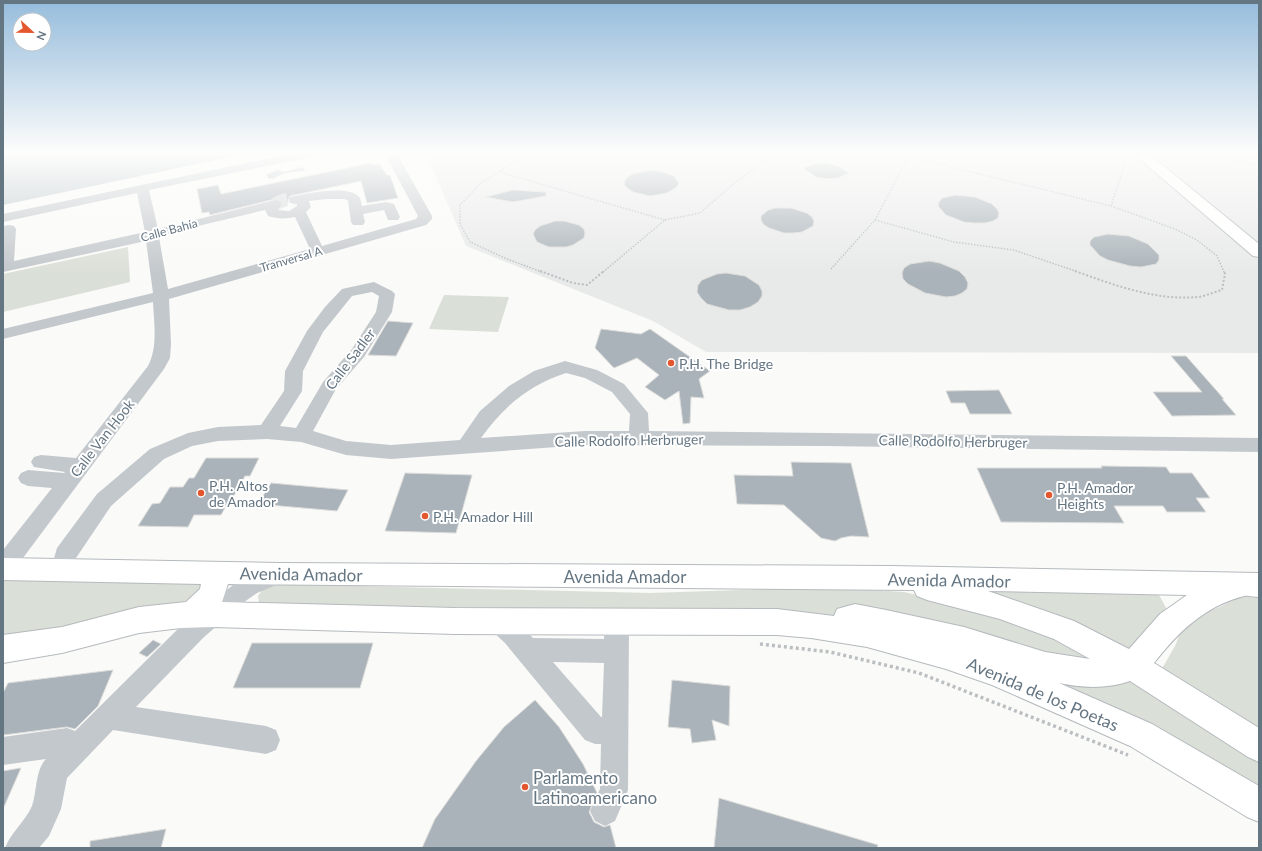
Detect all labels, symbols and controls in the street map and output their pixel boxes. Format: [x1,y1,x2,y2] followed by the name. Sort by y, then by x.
[12,12,52,52] north arrow
[34,30,49,42] text: N
[139,215,199,245] street label: Calle Bahía
[258,243,325,275] street label: Tranversal A
[322,325,378,393] street label: Calle Sadler
[679,355,773,372] place label: P.H. The Bridge
[666,358,676,368] marker: P.H. The Bridge
[66,395,138,480] street label: Calle Van Hook
[554,430,704,450] street label: Calle Rodolfo Herbruger
[878,431,1028,451] street label: Calle Rodolfo Herbruger
[209,477,276,510] place label: P.H. Altos de Amador
[1057,479,1133,512] place label: P.H. Amador Heights
[196,488,206,498] marker: P.H. Altos de Amador
[1044,490,1054,500] marker: P.H. Amador Heights
[433,508,533,525] place label: P.H. Amador Hill
[420,511,430,521] marker: P.H. Amador Hill
[239,562,363,586] street label: Avenida Amador
[564,566,687,587] street label: Avenida Amador
[887,568,1011,592] street label: Avenida Amador
[964,653,1122,735] street label: Avenida de los Poetas
[533,767,657,808] place label: Parlamento Latinoamericano
[520,782,530,792] marker: Parlamento Latinoamericano

